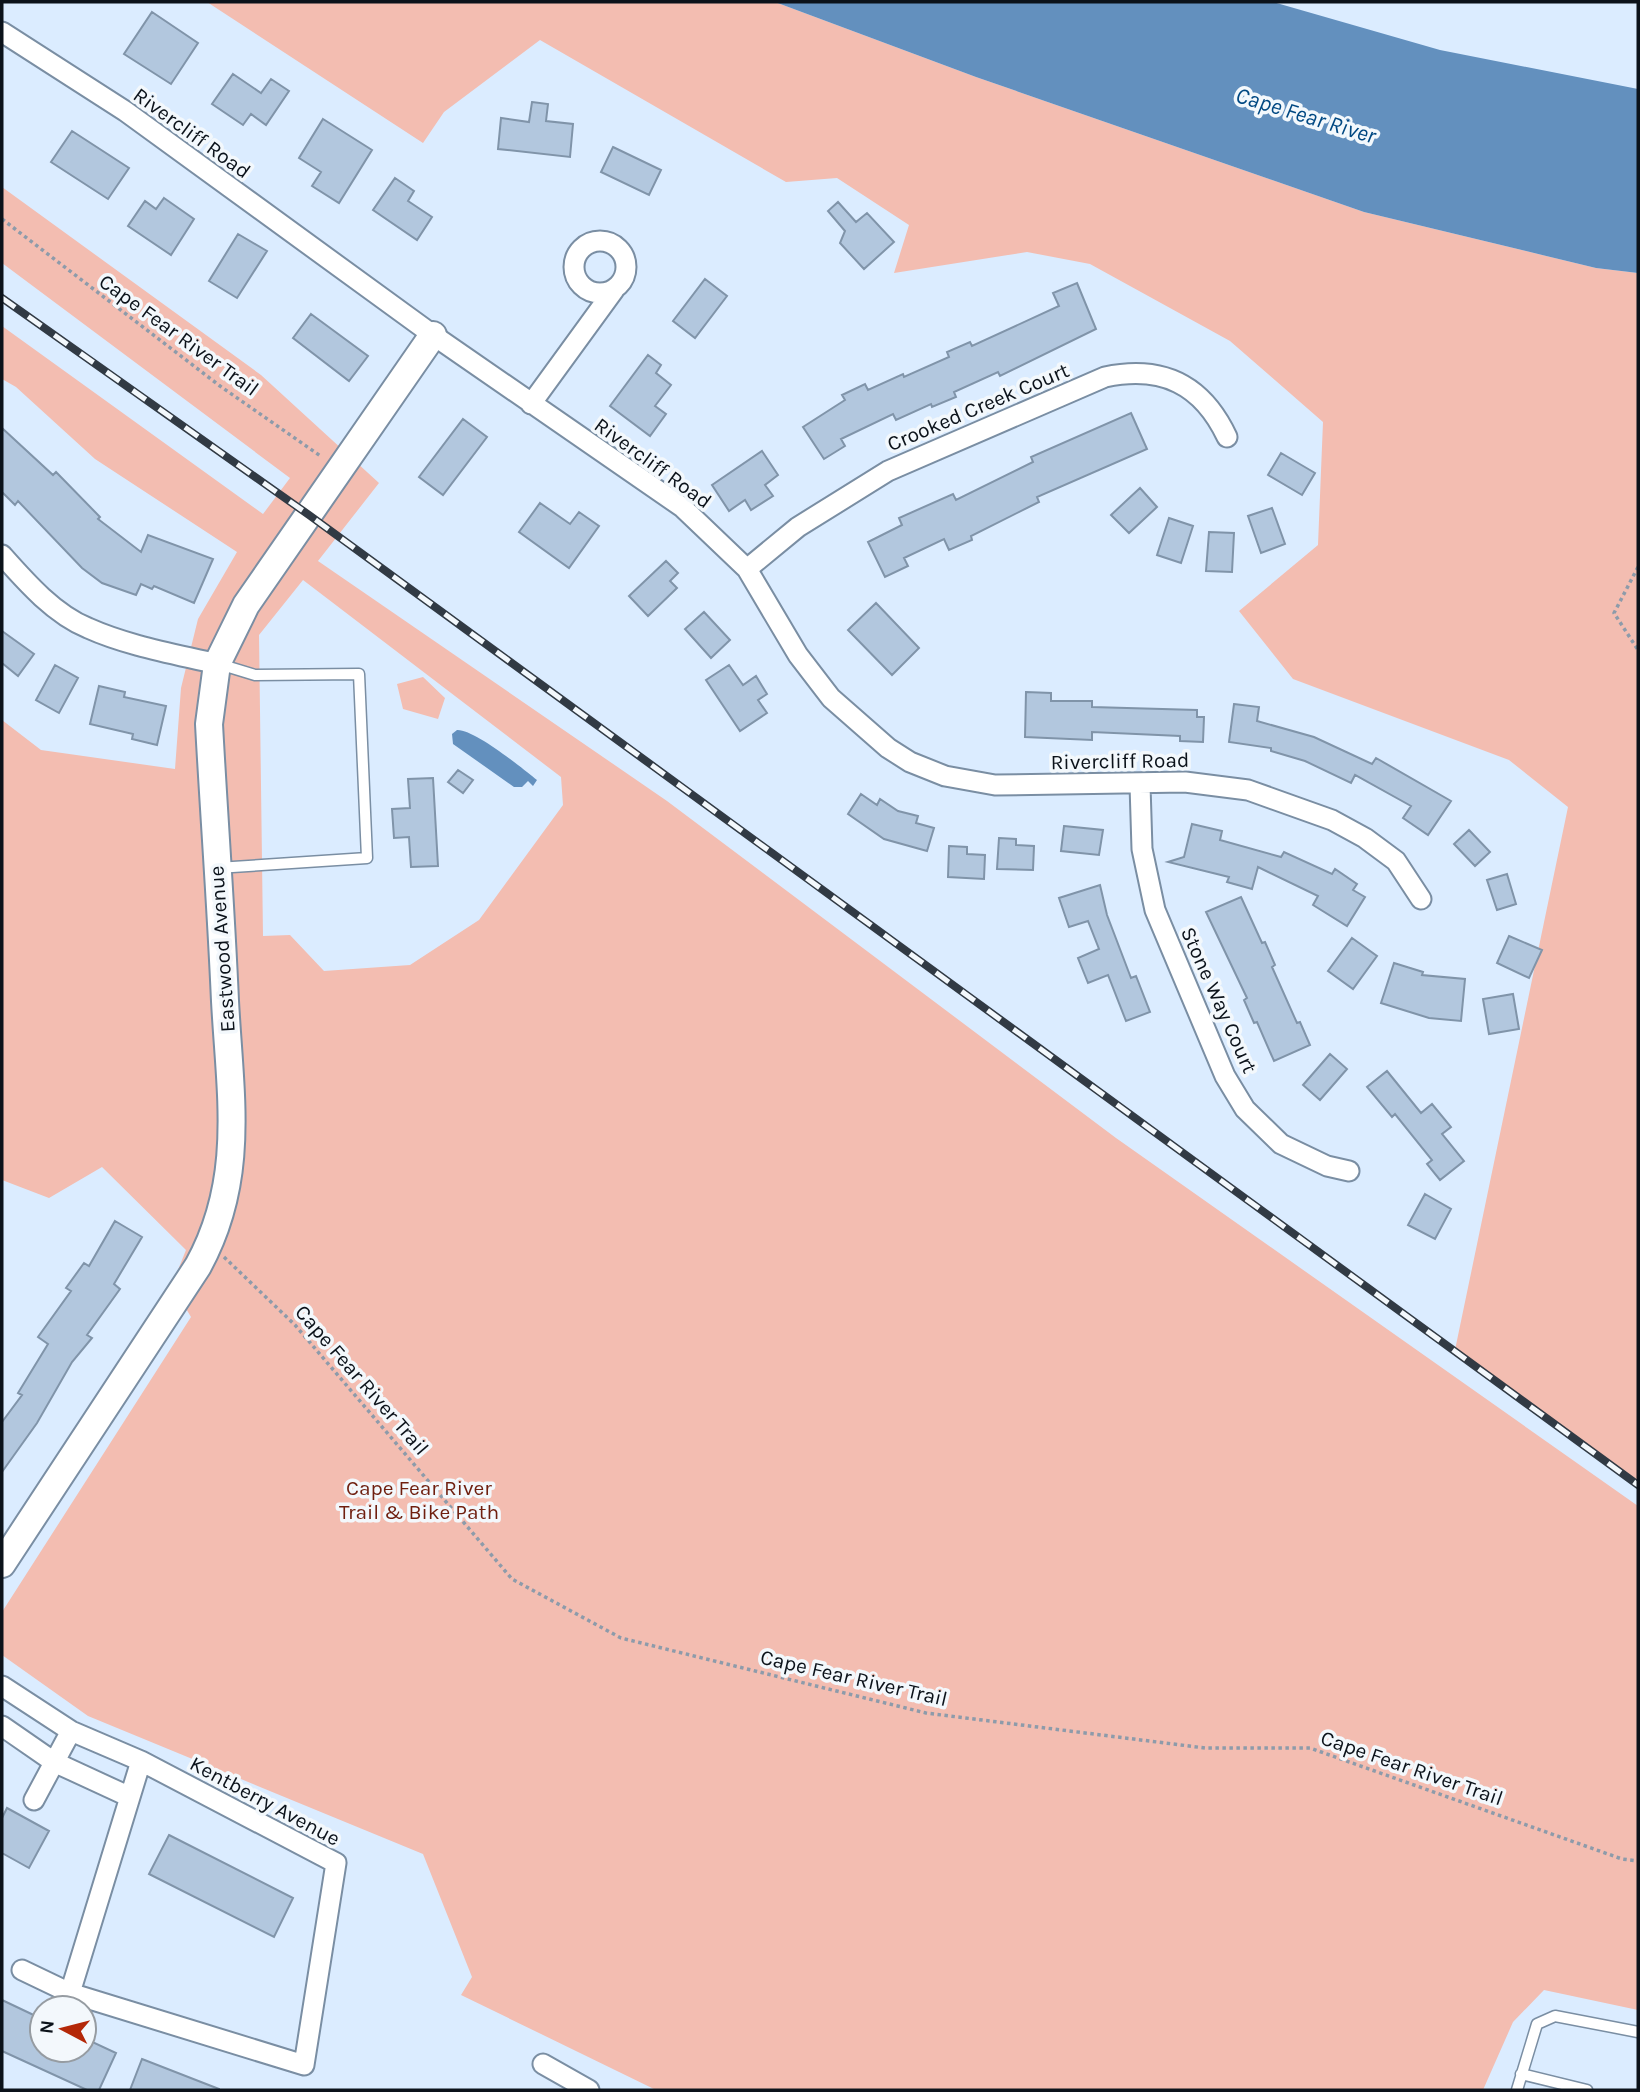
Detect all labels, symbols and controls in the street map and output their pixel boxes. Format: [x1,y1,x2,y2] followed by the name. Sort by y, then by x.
[1232,81,1380,150] water label: Cape Fear River
[129,83,255,183] street label: Rivercliff Road
[95,269,263,401] street label: Cape Fear River Trail
[884,358,1072,456] street label: Crooked Creek Court
[590,413,716,513] street label: Rivercliff Road
[1050,748,1190,774] street label: Rivercliff Road
[204,865,240,1033] street label: Eastwood Avenue
[1176,923,1262,1077] street label: Stone Way Court
[290,1300,434,1460] street label: Cape Fear River Trail
[339,1476,499,1524] park label: Cape Fear River Trail & Bike Path
[758,1645,950,1711] street label: Cape Fear River Trail
[1318,1726,1506,1810] street label: Cape Fear River Trail
[186,1751,344,1851] street label: Kentberry Avenue
[28,1994,98,2064] north arrow
[35,2019,59,2035] text: N

